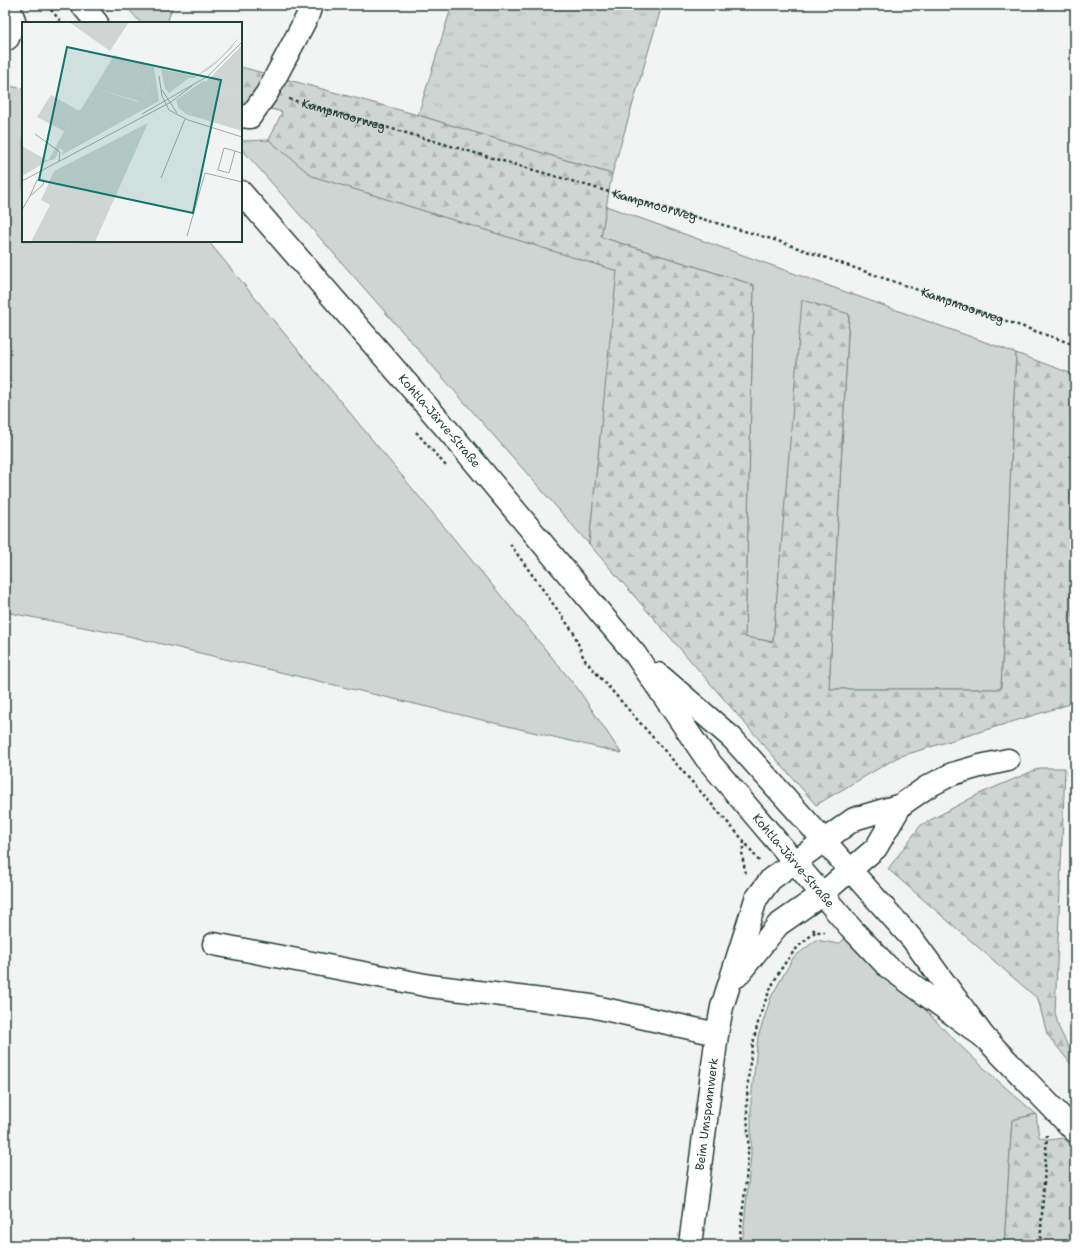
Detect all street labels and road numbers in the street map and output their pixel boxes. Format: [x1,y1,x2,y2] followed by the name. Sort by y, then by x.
[300,95,388,135] street label: Kampmoorweg
[611,185,699,225] street label: Kampmoorweg
[919,284,1006,328] street label: Kampmoorweg
[395,371,484,471] street label: Kohtla-Järve-Straße
[749,810,838,911] street label: Kohtla-Järve-Straße
[692,1057,722,1171] street label: Beim Umspannwerk

